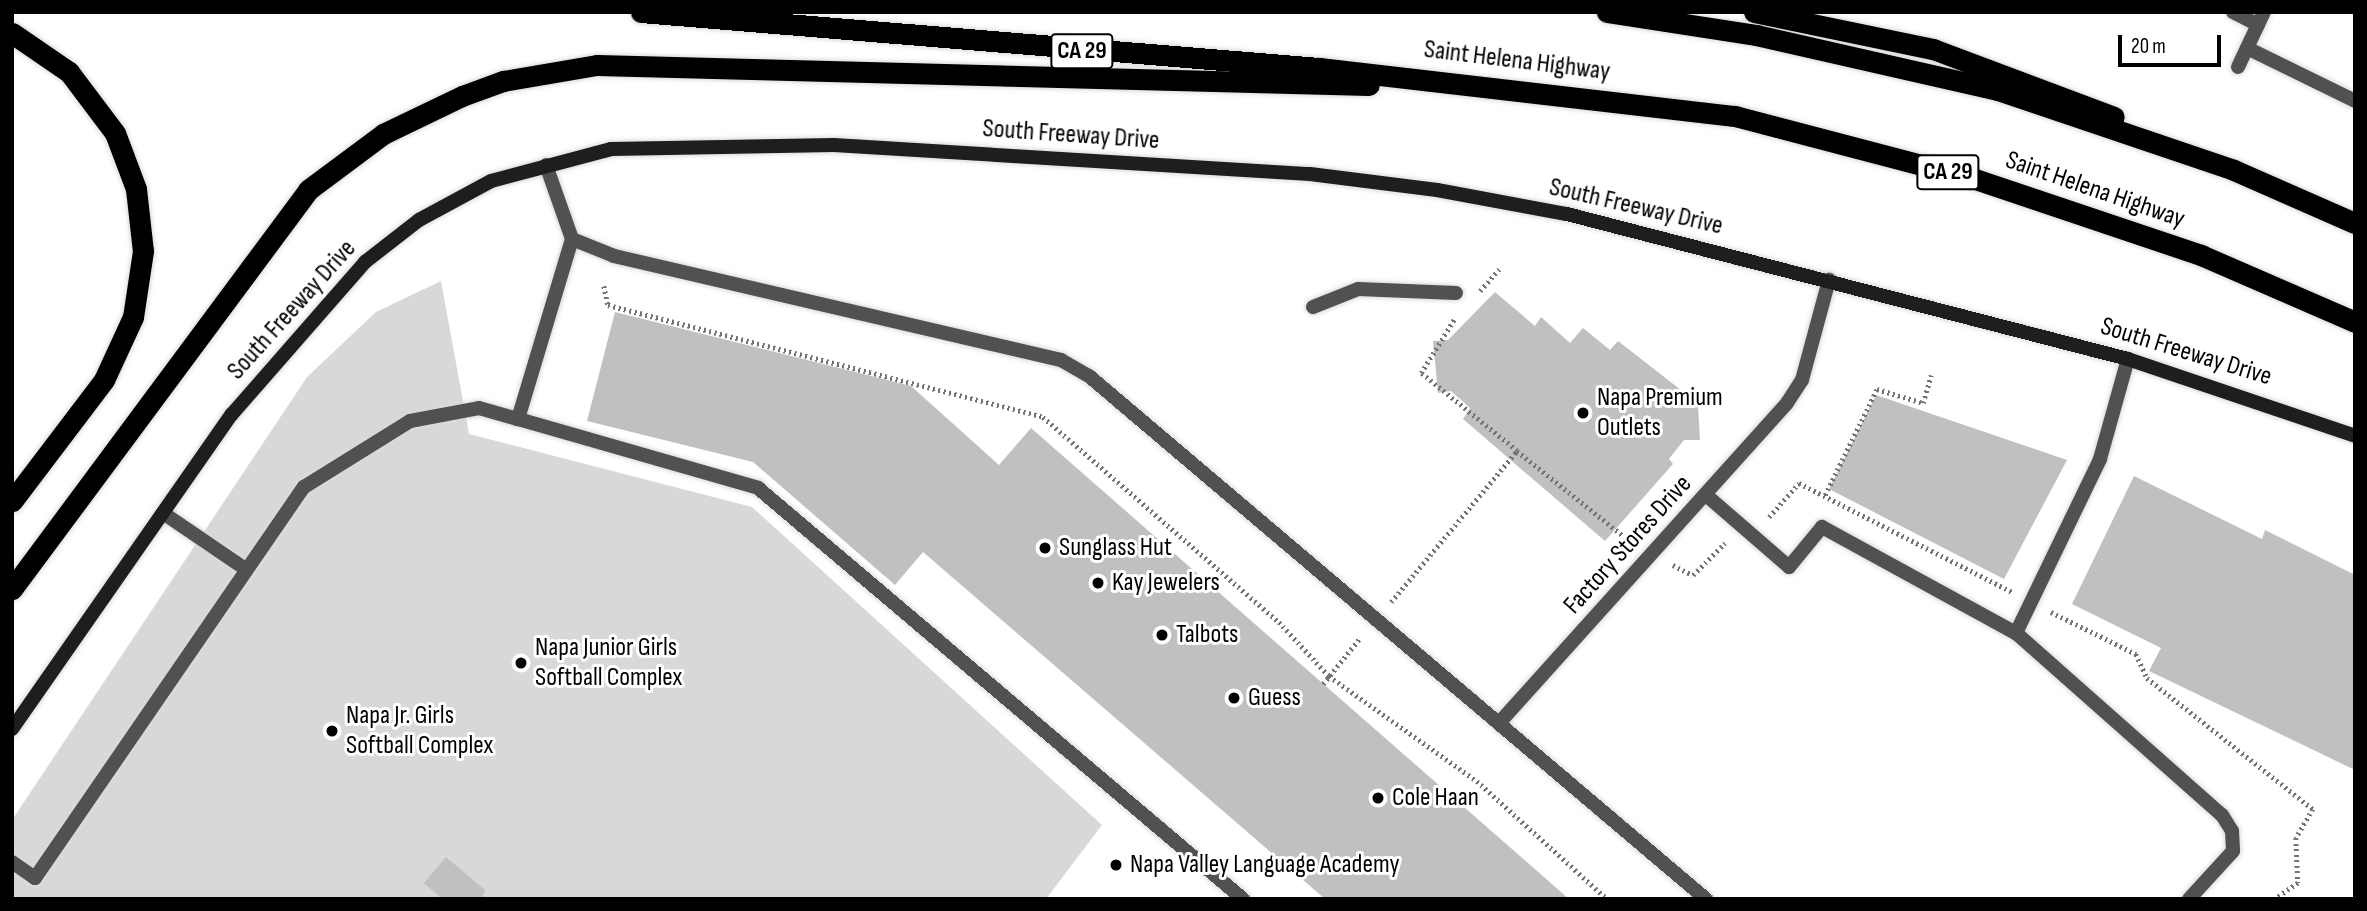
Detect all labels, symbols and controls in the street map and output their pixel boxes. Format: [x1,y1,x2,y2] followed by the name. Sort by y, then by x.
[2122,21,2225,65] scale bar
[1049,31,1115,72] road number: CA 29
[1422,34,1612,88] street label: Saint Helena Highway
[2131,34,2166,59] text: 20 m
[981,113,1161,157] street label: South Freeway Drive
[2001,145,2189,235] street label: Saint Helena Highway
[1915,152,1981,192] road number: CA 29
[1546,172,1726,242] street label: South Freeway Drive
[221,234,363,386] street label: South Freeway Drive
[2097,311,2275,393] street label: South Freeway Drive
[1597,382,1723,444] place label: Napa Premium Outlets
[1575,405,1591,421] marker: Napa Premium Outlets
[1558,469,1698,621] street label: Factory Stores Drive
[1059,532,1172,564] place label: Sunglass Hut
[1037,540,1053,556] marker: Sunglass Hut
[1112,567,1220,599] place label: Kay Jewelers
[1090,575,1106,591] marker: Kay Jewelers
[1176,619,1238,651] place label: Talbots
[1154,627,1170,643] marker: Talbots
[535,632,682,694] place label: Napa Junior Girls Softball Complex
[513,655,529,671] marker: Napa Junior Girls Softball Complex
[1248,682,1301,714] place label: Guess
[1226,690,1242,706] marker: Guess
[346,700,493,762] place label: Napa Jr. Girls Softball Complex
[324,723,340,739] marker: Napa Jr. Girls Softball Complex
[1392,782,1479,814] place label: Cole Haan
[1370,790,1386,806] marker: Cole Haan
[1130,849,1400,881] place label: Napa Valley Language Academy
[1108,857,1124,873] marker: Napa Valley Language Academy

